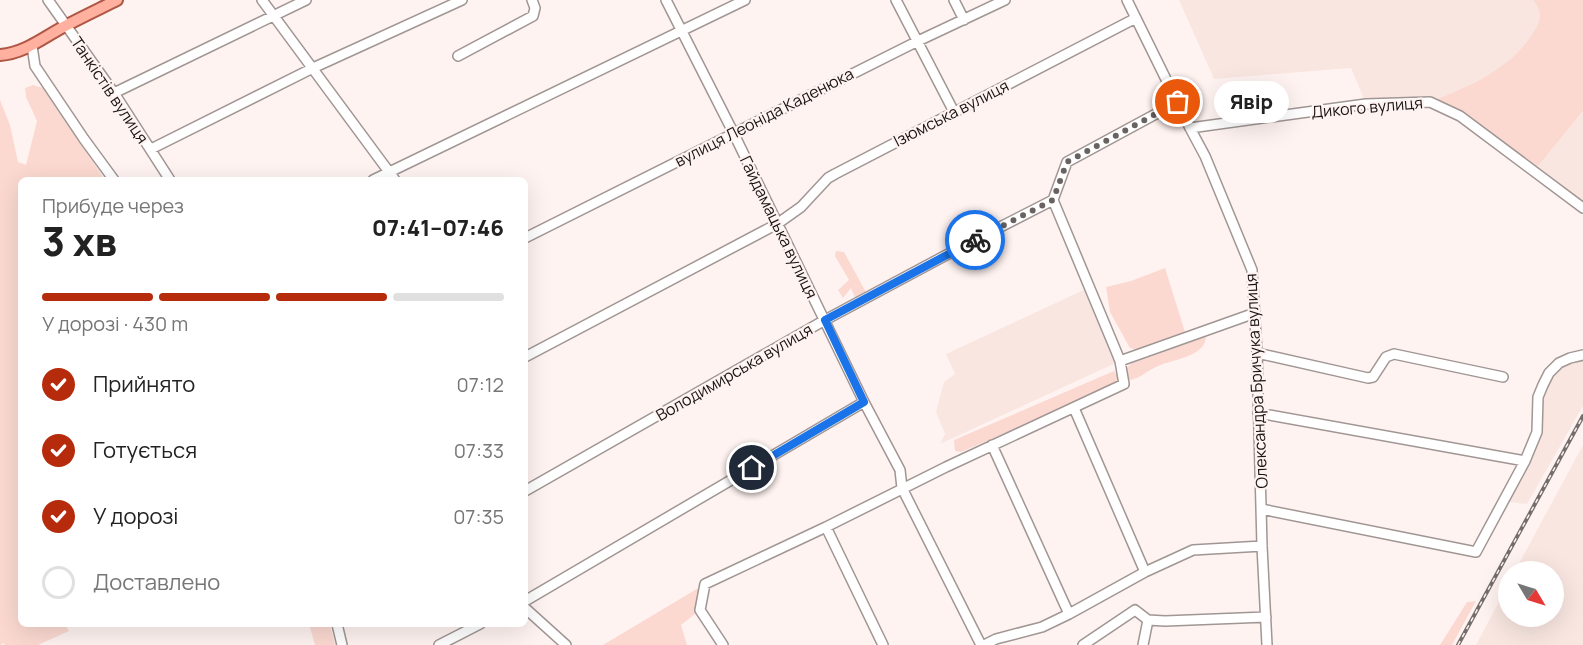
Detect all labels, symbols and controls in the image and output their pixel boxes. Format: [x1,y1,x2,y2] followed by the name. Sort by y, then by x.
[66,32,154,148] street label: Танкістів вулиця
[671,62,857,172] street label: вулиця Леоніда Каденюка
[890,74,1012,152] street label: Ізюмська вулиця
[1152,76,1203,127] pin
[1214,81,1289,123] callout: Явiр
[1161,85,1194,118] icon: bag
[1230,88,1273,115] text: Явiр
[1310,91,1424,123] street label: Дикого вулиця
[735,152,823,302] street label: Гайдамацька вулиця
[42,192,184,219] text: Прибуде через
[945,210,1005,270] courier
[372,213,504,243] text: 07:41–07:46
[42,214,117,268] text: 3 хв
[959,224,992,257] icon: bike
[1239,273,1273,489] street label: Олександра Бричука вулиця
[42,310,188,337] text: У дорозі · 430 m
[652,318,816,426] street label: Володимирська вулиця
[42,368,75,401] icon: check
[93,369,195,399] text: Прийнято
[457,371,504,398] text: 07:12
[42,434,75,467] icon: check
[93,435,197,465] text: Готується
[454,437,504,464] text: 07:33
[726,442,777,493] pin
[735,451,768,484] icon: home
[42,500,75,533] icon: check
[93,501,179,531] text: У дорозі
[453,503,504,530] text: 07:35
[1498,561,1564,627] north arrow
[1498,561,1564,627] map controls
[93,567,220,597] text: Доставлено

